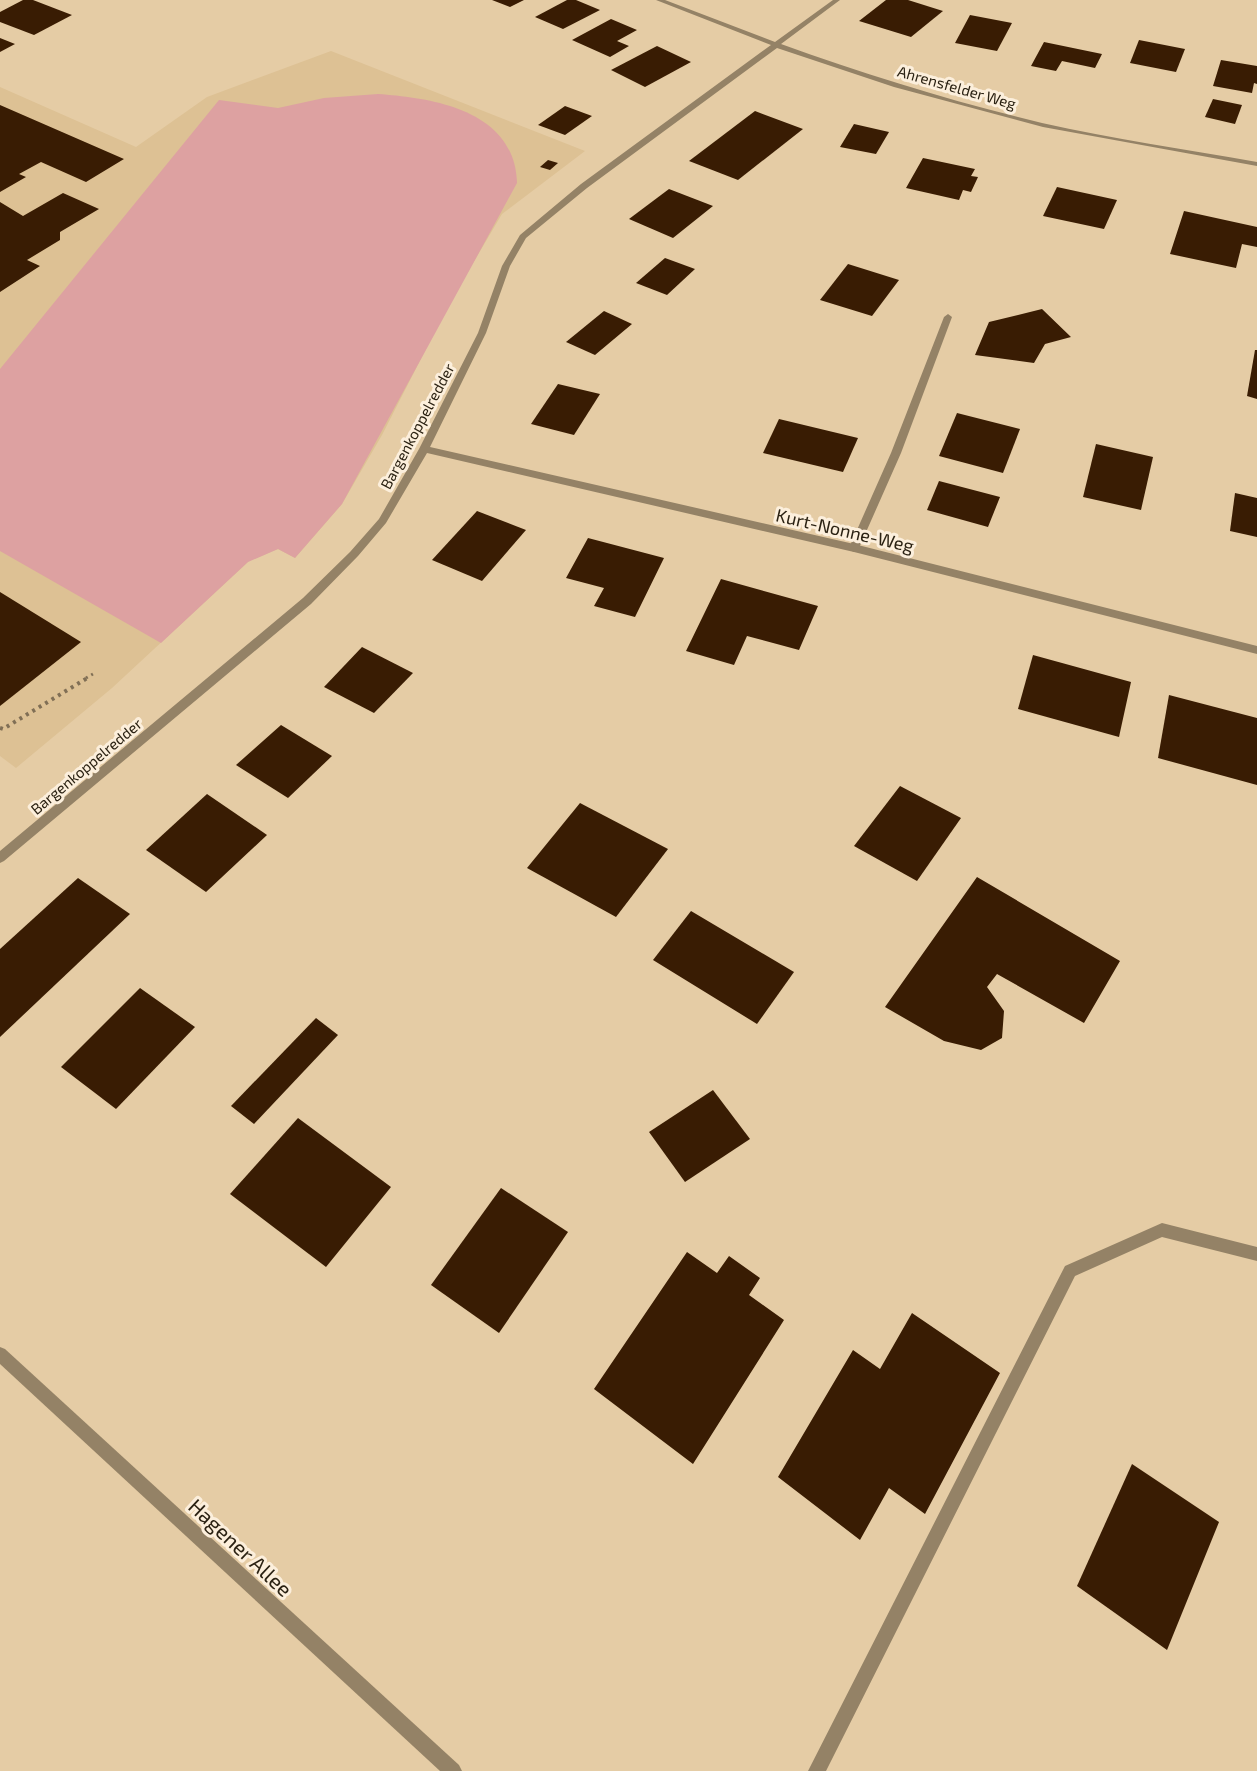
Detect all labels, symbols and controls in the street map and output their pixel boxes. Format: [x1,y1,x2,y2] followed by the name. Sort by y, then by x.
[896,62,1019,113] street label: Ahrensfelder Weg
[376,360,458,492] street label: Bargenkoppelredder
[774,503,916,557] street label: Kurt-Nonne-Weg
[27,714,145,818] street label: Bargenkoppelredder
[184,1493,298,1601] street label: Hagener Allee

